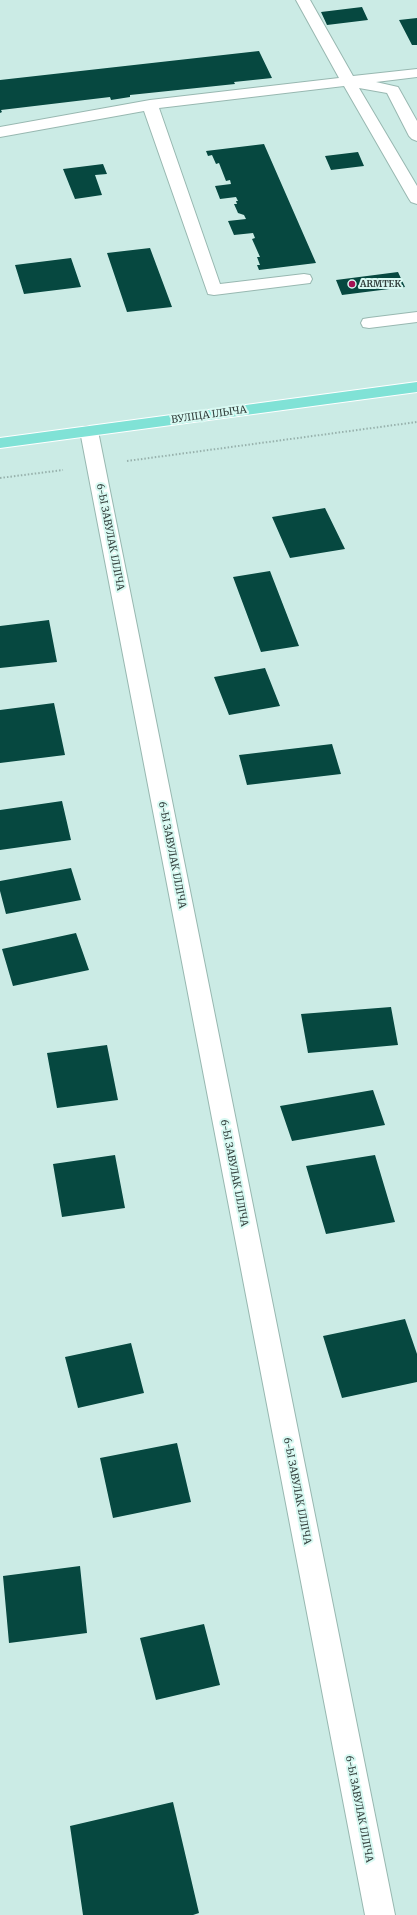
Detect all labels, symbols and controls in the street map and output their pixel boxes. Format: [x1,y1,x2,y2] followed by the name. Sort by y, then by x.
[347,279,357,289] marker: ARMTEK
[360,279,401,289] place label: ARMTEK
[171,404,247,426] street label: ВУЛІЦА ІЛЬІЧА
[94,483,126,591] street label: 6-Ы ЗАВУЛАК ІЛЛІЧА
[156,801,188,909] street label: 6-Ы ЗАВУЛАК ІЛЛІЧА
[218,1119,250,1227] street label: 6-Ы ЗАВУЛАК ІЛЛІЧА
[281,1437,313,1545] street label: 6-Ы ЗАВУЛАК ІЛЛІЧА
[343,1755,375,1863] street label: 6-Ы ЗАВУЛАК ІЛЛІЧА

